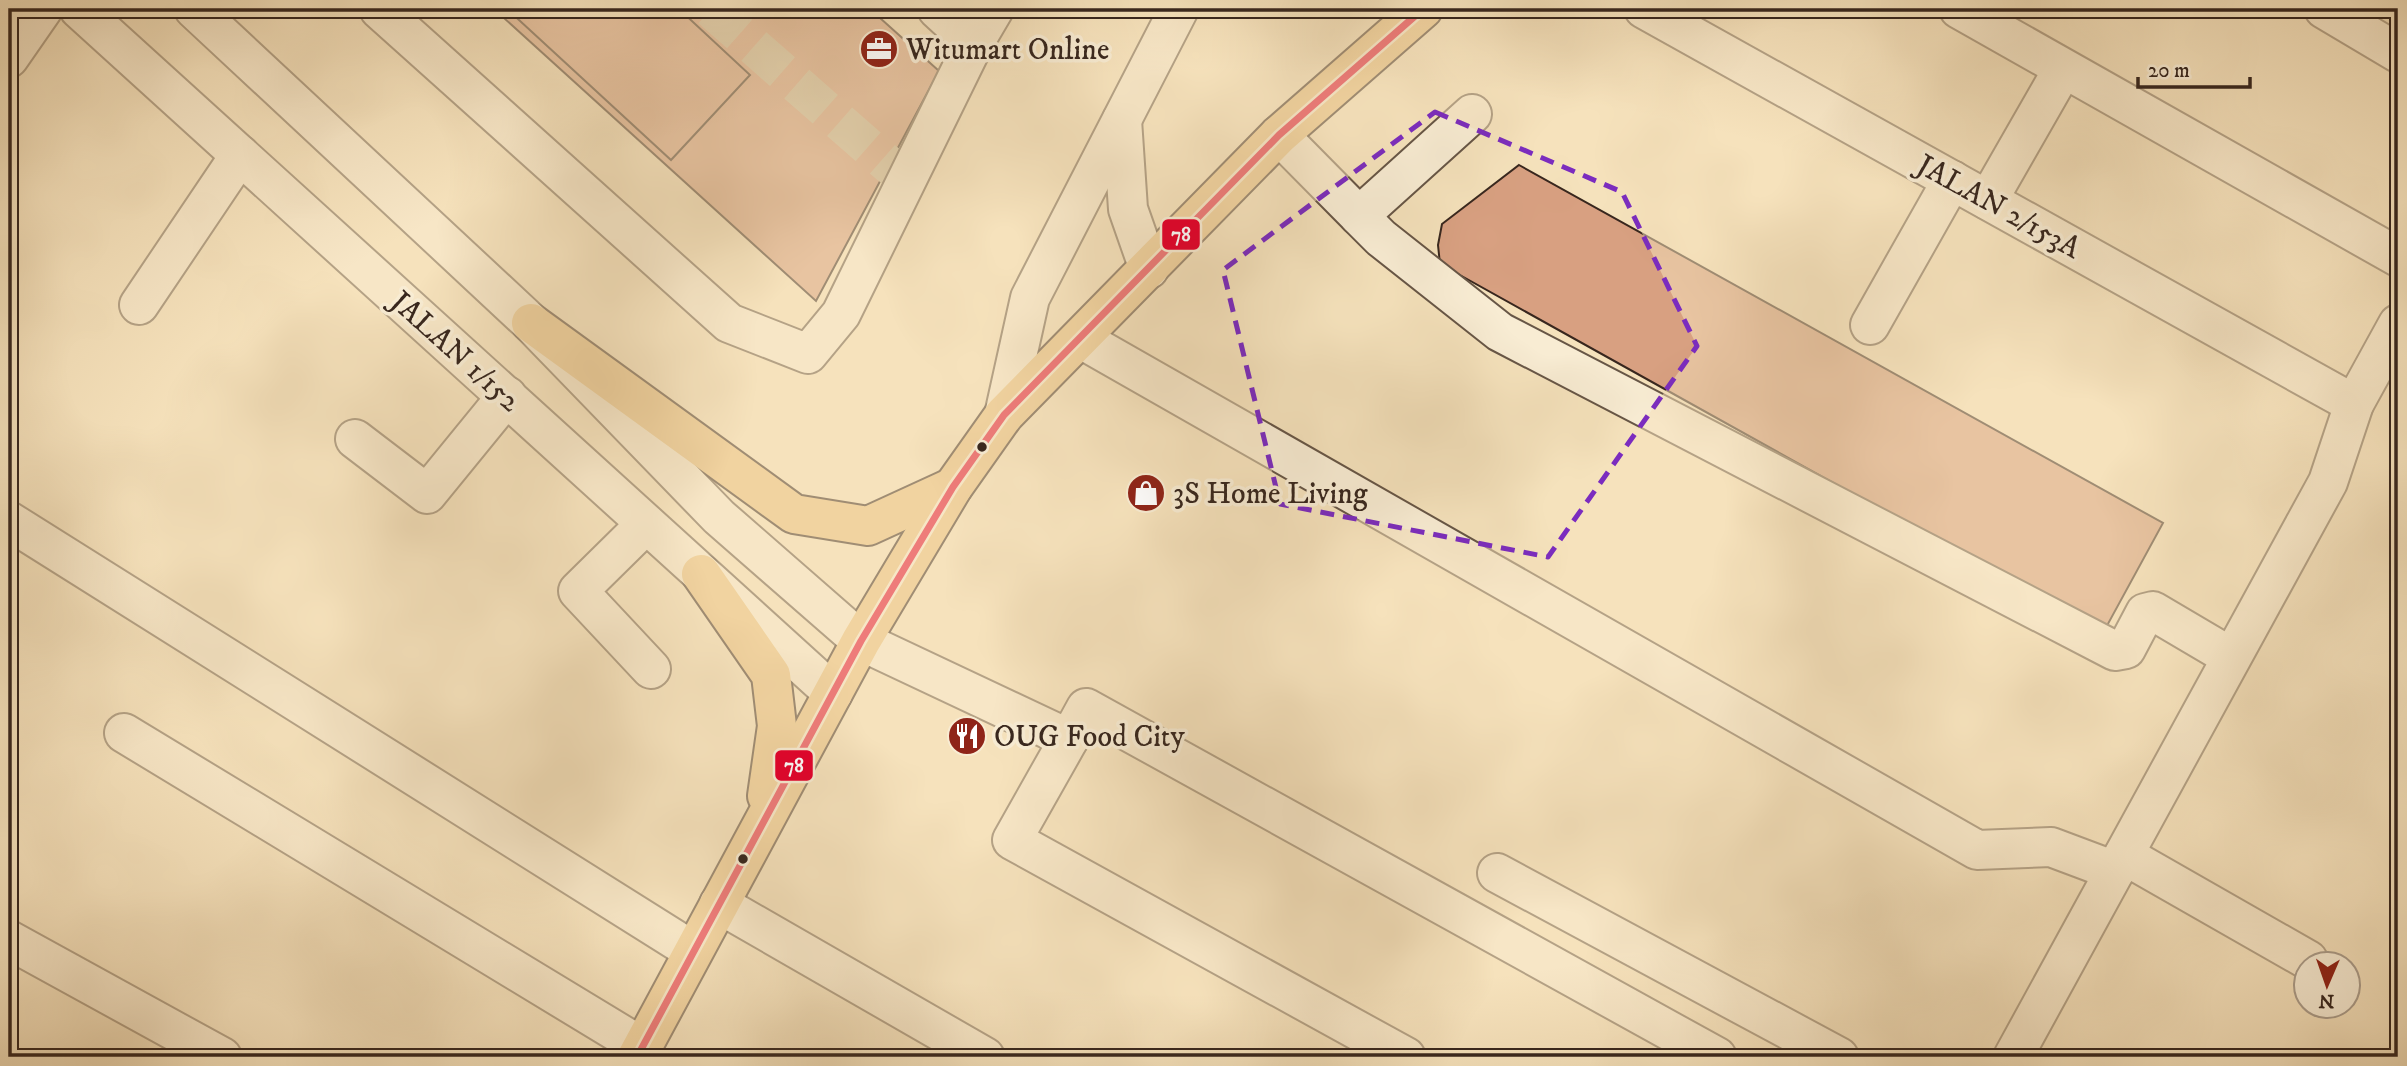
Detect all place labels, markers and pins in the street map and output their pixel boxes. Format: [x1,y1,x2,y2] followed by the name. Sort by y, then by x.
[858,28,900,70] office icon: Witumart Online
[905,32,1109,69] place label: Witumart Online
[975,440,989,454] unlabelled marker
[1125,472,1167,514] shop icon: 3S Home Living
[1173,476,1368,513] place label: 3S Home Living
[946,715,988,757] restaurant icon: OUG Food City
[994,719,1185,756] place label: OUG Food City
[736,852,750,866] unlabelled marker

